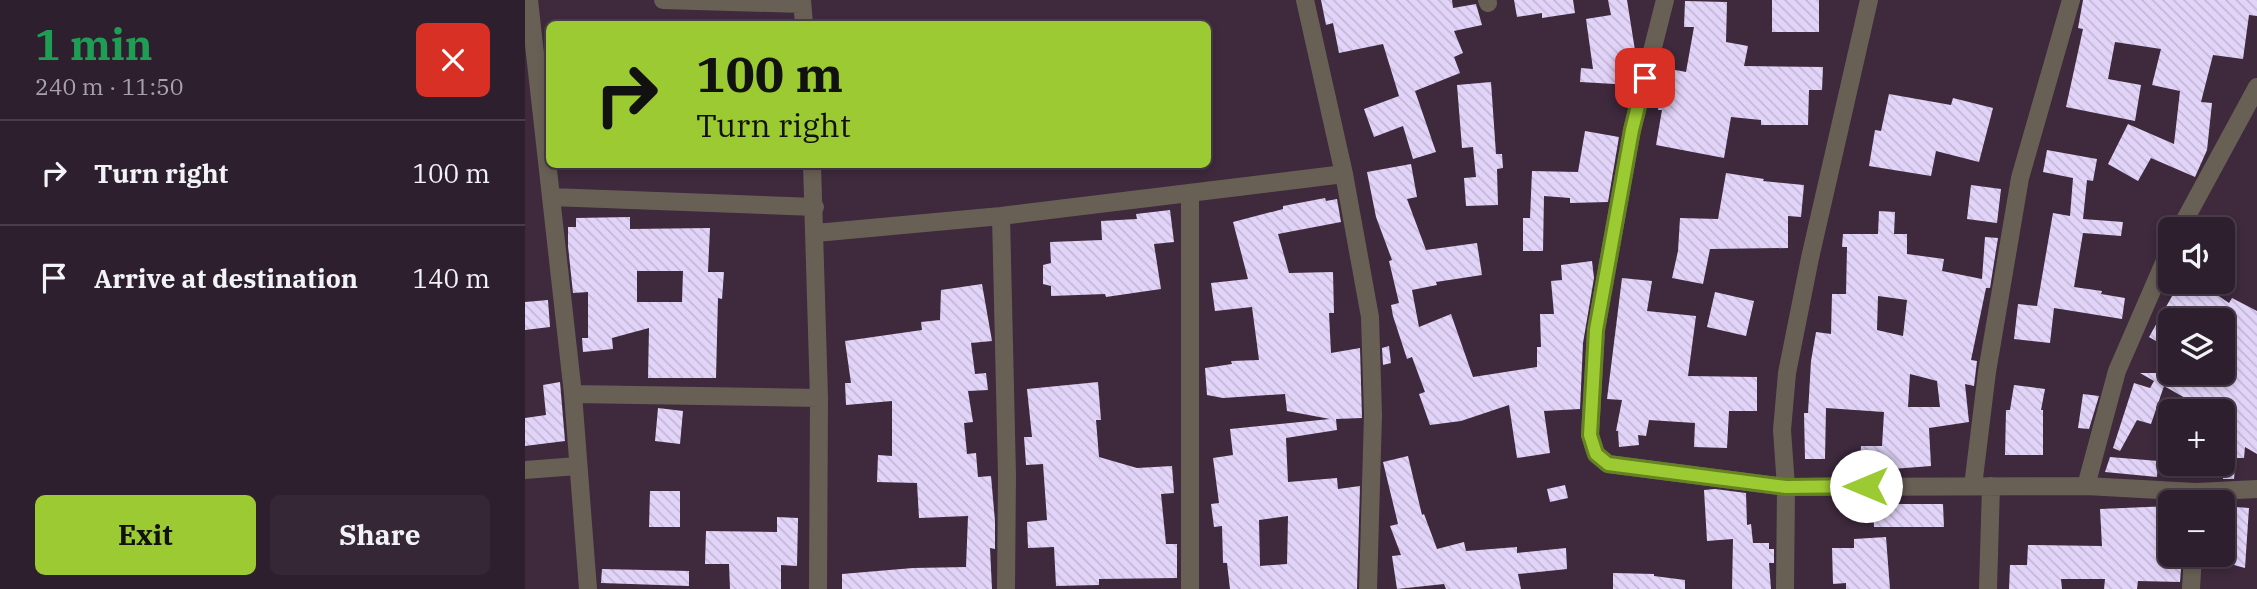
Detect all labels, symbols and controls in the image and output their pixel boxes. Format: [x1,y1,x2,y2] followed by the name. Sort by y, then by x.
[35,17,153,72] text: 1 min
[416,23,490,97] button: close
[696,42,843,105] text: 100 m
[1615,48,1675,108] pin
[581,49,672,140] icon: right
[1626,59,1664,97] icon: arrive
[35,71,184,101] text: 240 m · 11:50
[696,104,851,146] text: Turn right
[35,154,73,192] icon: right
[94,156,228,190] text: Turn right
[412,156,490,190] text: 100 m
[2158,217,2235,567] map controls
[2158,217,2235,294] button: sound
[35,259,73,297] icon: arrive
[94,261,358,295] text: Arrive at destination
[412,261,490,295] text: 140 m
[2158,308,2235,385] button: layers
[2158,399,2235,476] button: +
[1829,449,1903,523] position arrow
[2158,490,2235,567] button: −
[35,495,256,575] button: Exit
[270,495,490,575] button: Share

